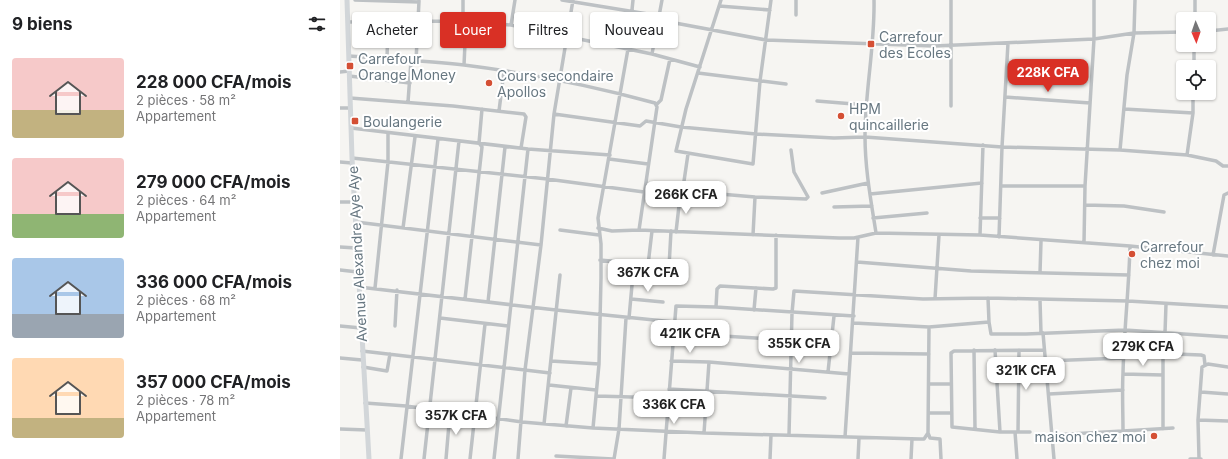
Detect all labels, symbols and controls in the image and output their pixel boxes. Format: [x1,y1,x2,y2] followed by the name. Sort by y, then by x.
[352,12,432,48] chip: Acheter
[440,12,506,48] chip: Louer
[514,12,582,48] chip: Filtres
[590,12,678,48] chip: Nouveau
[1176,12,1216,52] north arrow
[1176,12,1216,100] map controls
[306,13,328,35] icon: filters
[12,14,73,34] text: 9 biens
[879,28,951,61] place label: Carrefour des Ecoles
[866,39,876,49] marker: Carrefour des Ecoles
[358,50,456,83] place label: Carrefour Orange Money
[1007,59,1089,93] pin: 228K CFA
[1176,60,1216,100] button: locate
[345,61,355,71] marker: Carrefour Orange Money
[1016,64,1080,80] text: 228K CFA
[497,67,614,100] place label: Cours secondaire Apollos
[136,72,292,92] text: 228 000 CFA/mois
[44,74,92,122] icon: home
[484,78,494,88] marker: Cours secondaire Apollos
[136,92,236,108] text: 2 pièces · 58 m²
[849,100,929,133] place label: HPM quincaillerie
[136,108,216,124] text: Appartement
[836,111,846,121] marker: HPM quincaillerie
[363,113,442,130] place label: Boulangerie
[350,116,360,126] marker: Boulangerie
[344,165,370,343] street label: Avenue Alexandre Aye Aye
[136,172,290,192] text: 279 000 CFA/mois
[44,174,92,222] icon: home
[645,181,727,215] pin: 266K CFA
[654,186,718,202] text: 266K CFA
[136,192,236,208] text: 2 pièces · 64 m²
[136,208,216,224] text: Appartement
[1140,238,1204,271] place label: Carrefour chez moi
[1127,249,1137,259] marker: Carrefour chez moi
[607,259,689,293] pin: 367K CFA
[617,264,679,280] text: 367K CFA
[136,272,292,292] text: 336 000 CFA/mois
[44,274,92,322] icon: home
[136,292,236,308] text: 2 pièces · 68 m²
[136,308,216,324] text: Appartement
[649,320,731,354] pin: 421K CFA
[660,325,720,341] text: 421K CFA
[758,330,840,364] pin: 355K CFA
[1102,333,1184,367] pin: 279K CFA
[767,335,831,351] text: 355K CFA
[1112,338,1174,354] text: 279K CFA
[985,357,1067,391] pin: 321K CFA
[996,362,1056,378] text: 321K CFA
[136,372,291,392] text: 357 000 CFA/mois
[44,374,92,422] icon: home
[633,391,715,425] pin: 336K CFA
[136,392,235,408] text: 2 pièces · 78 m²
[642,396,706,412] text: 336K CFA
[415,402,497,436] pin: 357K CFA
[425,407,487,423] text: 357K CFA
[136,408,216,424] text: Appartement
[1035,428,1146,445] place label: maison chez moi
[1149,431,1159,441] marker: maison chez moi

